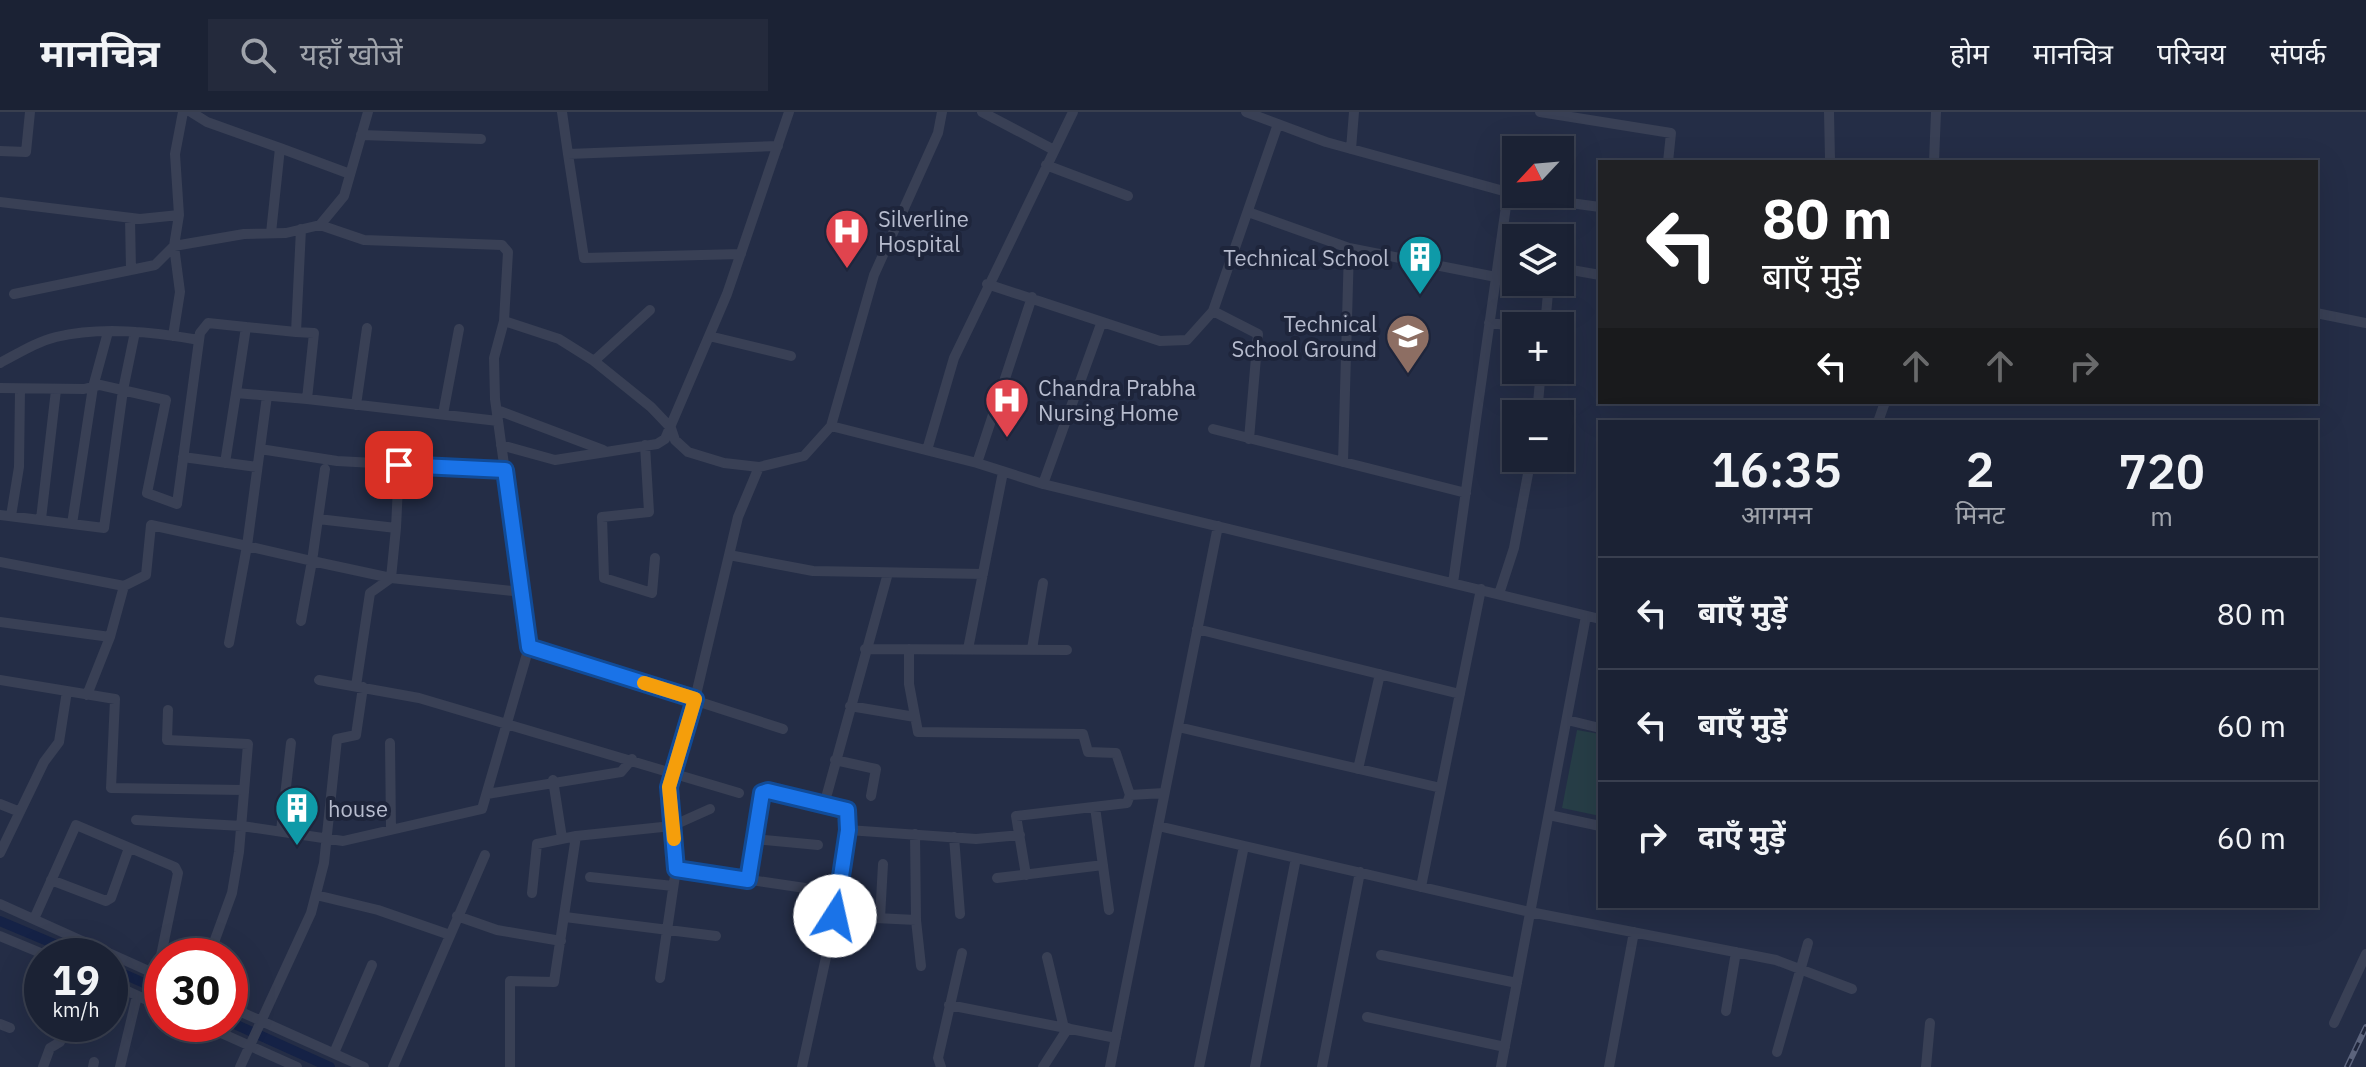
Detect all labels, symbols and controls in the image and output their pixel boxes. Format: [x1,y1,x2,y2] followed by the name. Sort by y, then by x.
[208,19,768,91] search box
[40,28,160,77] text: मानचित्र
[236,33,280,77] icon: search
[300,34,403,73] text: यहाँ खोजें
[1950,35,1989,72] text: होम
[2033,35,2113,72] text: मानचित्र
[2157,35,2226,72] text: परिचय
[2270,35,2326,72] text: संपर्क
[1502,136,1574,208] north arrow
[1502,136,1574,472] map controls
[1762,182,1892,254] text: 80 m
[1630,192,1734,296] icon: left
[878,204,969,258] place label: Silverline Hospital
[823,207,871,270] hospital icon: Silverline Hospital
[1502,224,1574,296] button: layers
[1396,233,1444,296] building icon: Technical School
[1223,243,1389,272] place label: Technical School
[1762,252,1861,299] text: बाएँ मुड़ें
[1232,309,1377,363] place label: Technical School Ground
[1384,312,1432,375] school or university icon: Technical School Ground
[1502,312,1574,384] button: +
[1810,344,1854,388] icon: left
[1894,344,1938,388] icon: ahead
[1978,344,2022,388] icon: ahead
[2062,344,2106,388] icon: right
[1038,373,1196,427] place label: Chandra Prabha Nursing Home
[983,376,1031,439] hospital icon: Chandra Prabha Nursing Home
[1502,400,1574,472] button: −
[365,431,433,499] pin
[1711,438,1842,500] text: 16:35
[1966,438,1994,500] text: 2
[2118,440,2205,502] text: 720
[377,443,421,487] icon: arrive
[1741,497,1812,531] text: आगमन
[1955,497,2005,531] text: मिनट
[2150,499,2173,533] text: m
[1630,591,1674,635] icon: left
[1698,592,1787,631] text: बाएँ मुड़ें
[2217,594,2286,633] text: 80 m
[1630,703,1674,747] icon: left
[1698,704,1787,743] text: बाएँ मुड़ें
[2217,706,2286,745] text: 60 m
[273,784,321,847] building icon: house
[328,794,388,823] place label: house
[1630,815,1674,859] icon: right
[1698,816,1786,855] text: दाएँ मुड़ें
[2217,818,2286,857] text: 60 m
[793,874,877,958] position arrow
[144,938,248,1042] speed limit sign: 30
[52,954,100,1006] text: 19
[52,996,100,1023] text: km/h

